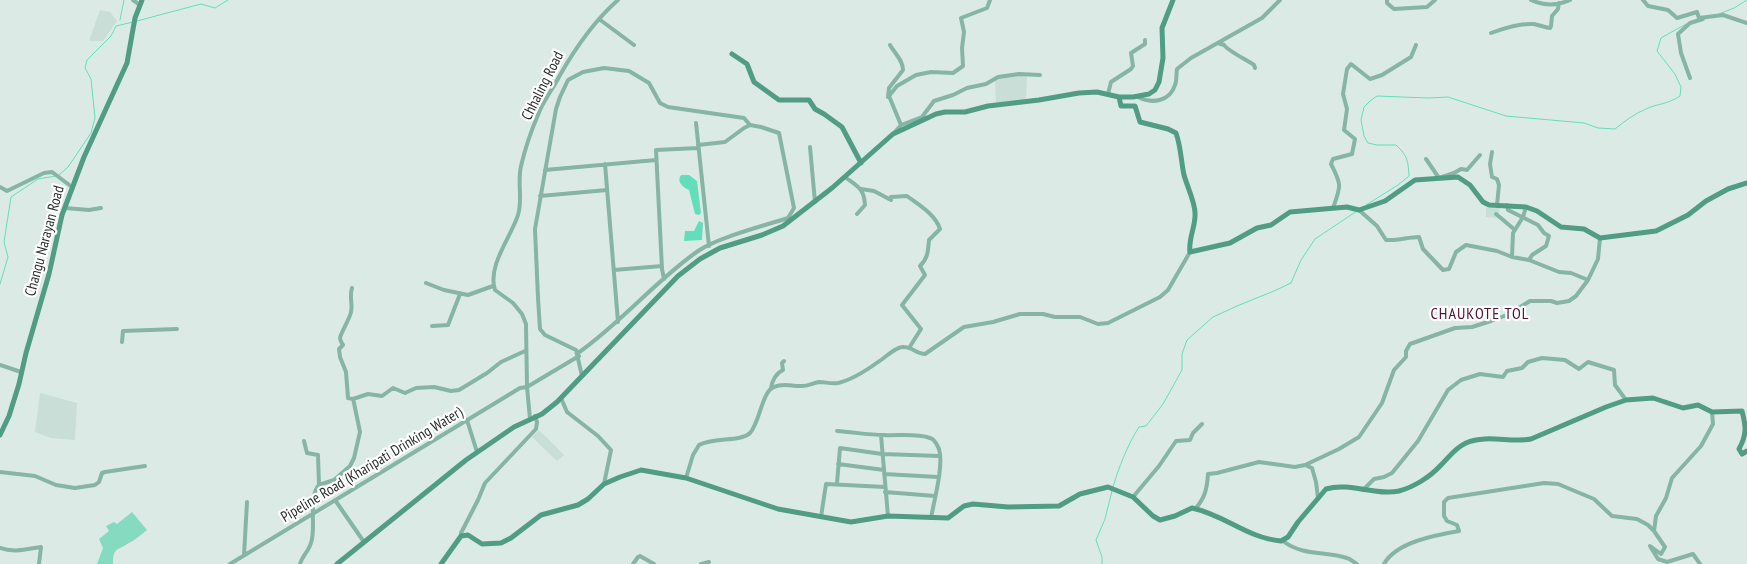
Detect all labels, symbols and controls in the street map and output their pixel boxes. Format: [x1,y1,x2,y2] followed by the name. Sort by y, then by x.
[518,49,568,123] street label: Chhaling Road
[22,184,68,298] street label: Changu Narayan Road
[1429,304,1531,324] district label: CHAUKOTE TOL
[278,404,466,526] street label: Pipeline Road (Kharipati Drinking Water)

